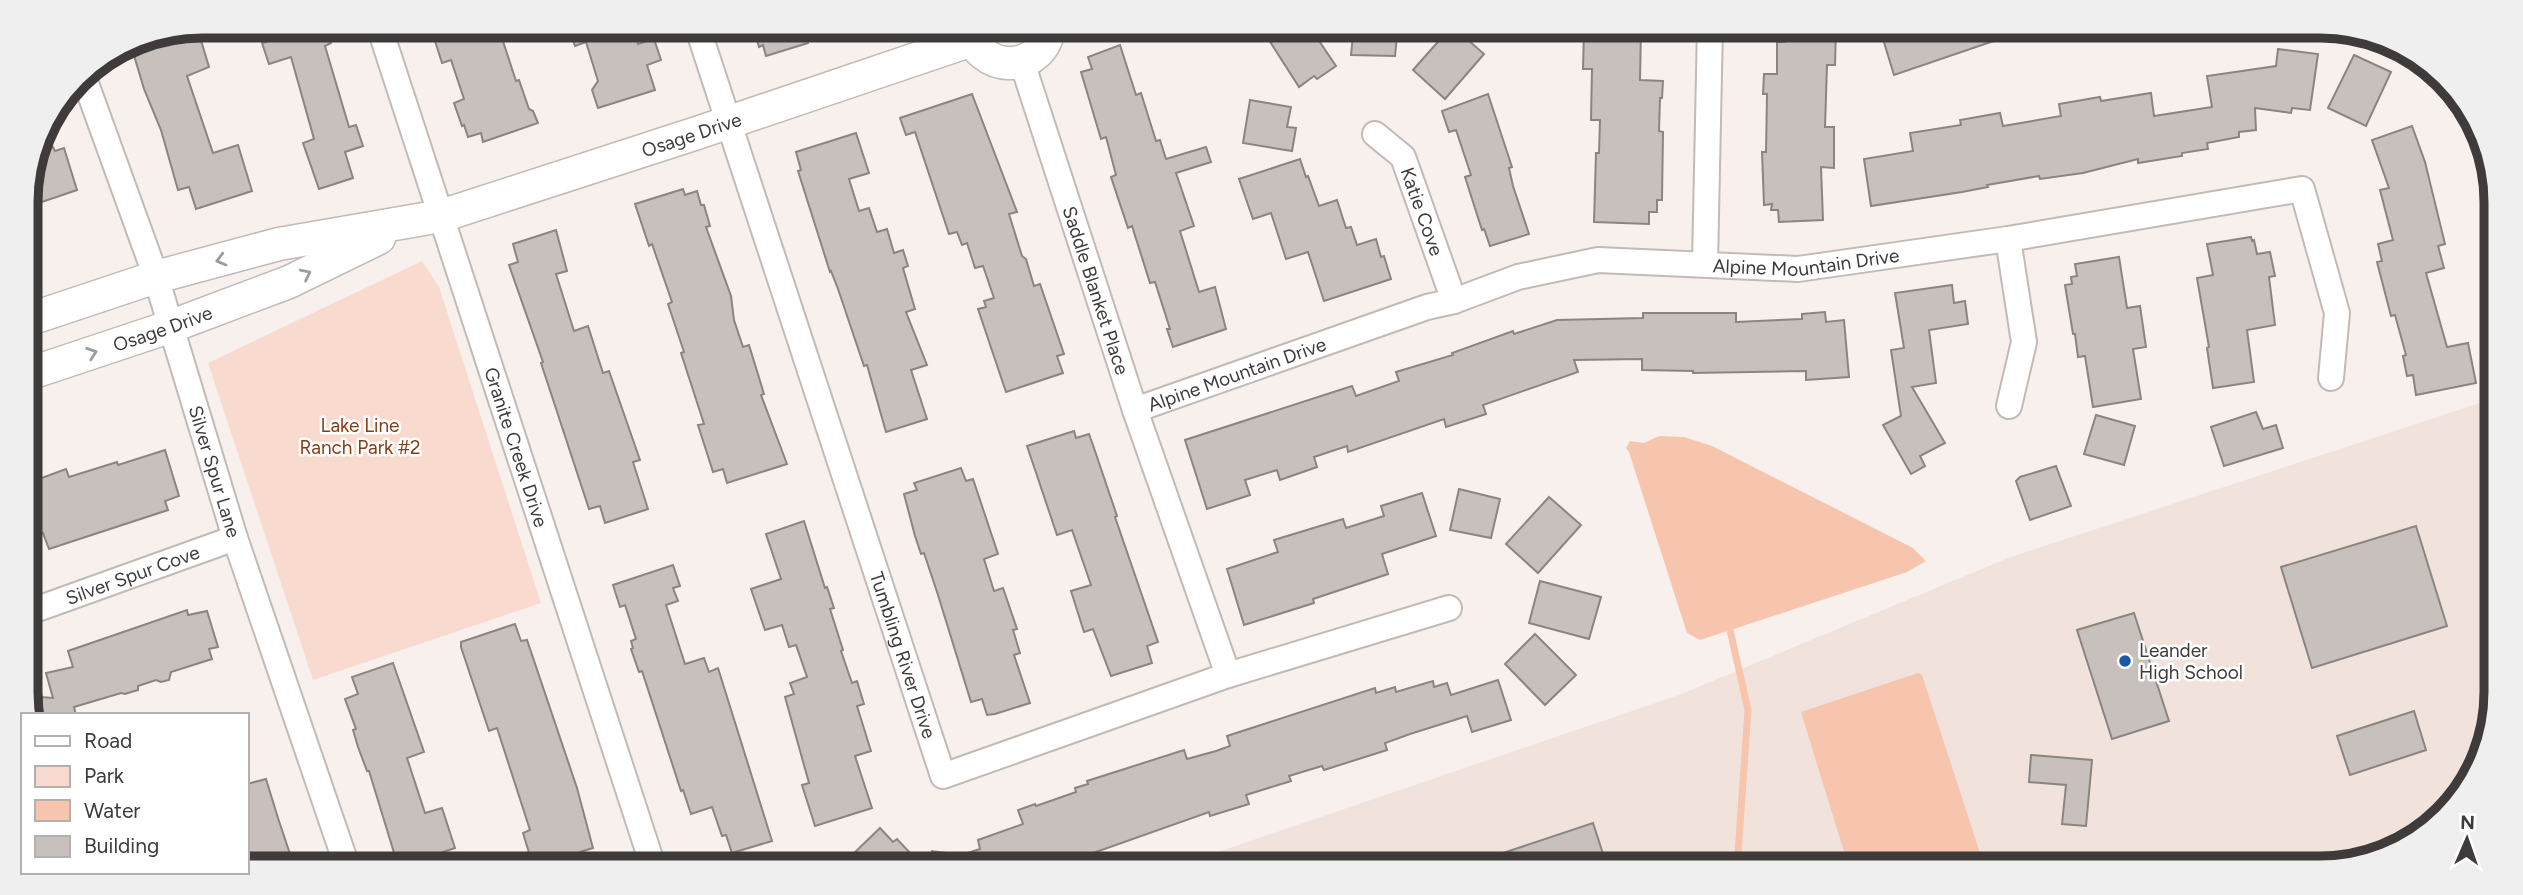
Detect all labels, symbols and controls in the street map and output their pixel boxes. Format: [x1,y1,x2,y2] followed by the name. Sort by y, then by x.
[639,107,744,162] street label: Osage Drive
[1396,164,1449,259] street label: Katie Cove
[1058,203,1134,377] street label: Saddle Blanket Place
[1712,243,1901,280] street label: Alpine Mountain Drive
[215,251,227,266] one-way arrow
[299,268,311,282] one-way arrow
[110,300,215,356] street label: Osage Drive
[1145,332,1329,416] street label: Alpine Mountain Drive
[86,346,98,361] one-way arrow
[480,364,553,530] street label: Granite Creek Drive
[184,403,246,540] street label: Silver Spur Lane
[299,414,421,459] park label: Lake Line Ranch Park #2
[62,540,203,609] street label: Silver Spur Cove
[865,569,941,741] street label: Tumbling River Drive
[2139,639,2243,684] place label: Leander High School
[2117,653,2133,669] marker: Leander High School
[21,713,248,874] legend
[84,728,132,753] text: Road
[84,763,125,788] text: Park
[84,798,140,823] text: Water
[2432,804,2502,874] north arrow
[2460,811,2475,834] text: N
[84,833,159,858] text: Building

